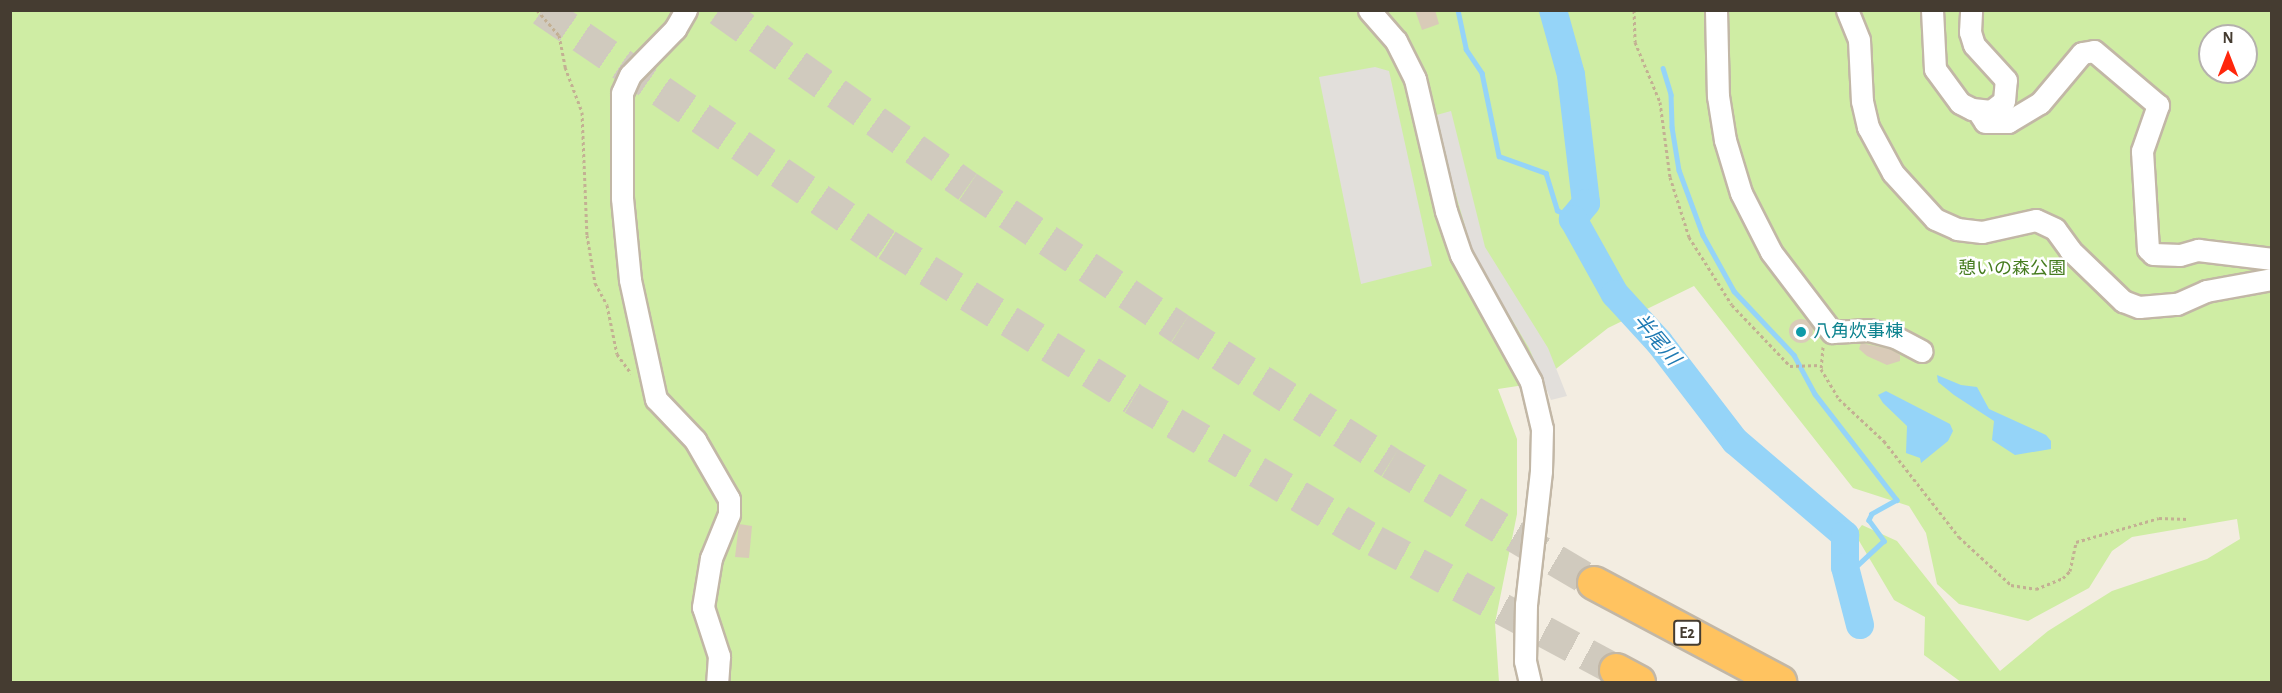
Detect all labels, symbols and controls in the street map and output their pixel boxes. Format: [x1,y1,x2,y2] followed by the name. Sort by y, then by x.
[2198,24,2258,84] north arrow
[2222,30,2234,46] text: N
[1958,258,2066,280] park label: 憩いの森公園
[1628,309,1684,371] water label: 半尾川
[1813,321,1903,343] place label: 八角炊事棟
[1794,325,1808,339] marker: 八角炊事棟
[1672,620,1702,646] road number: E2

